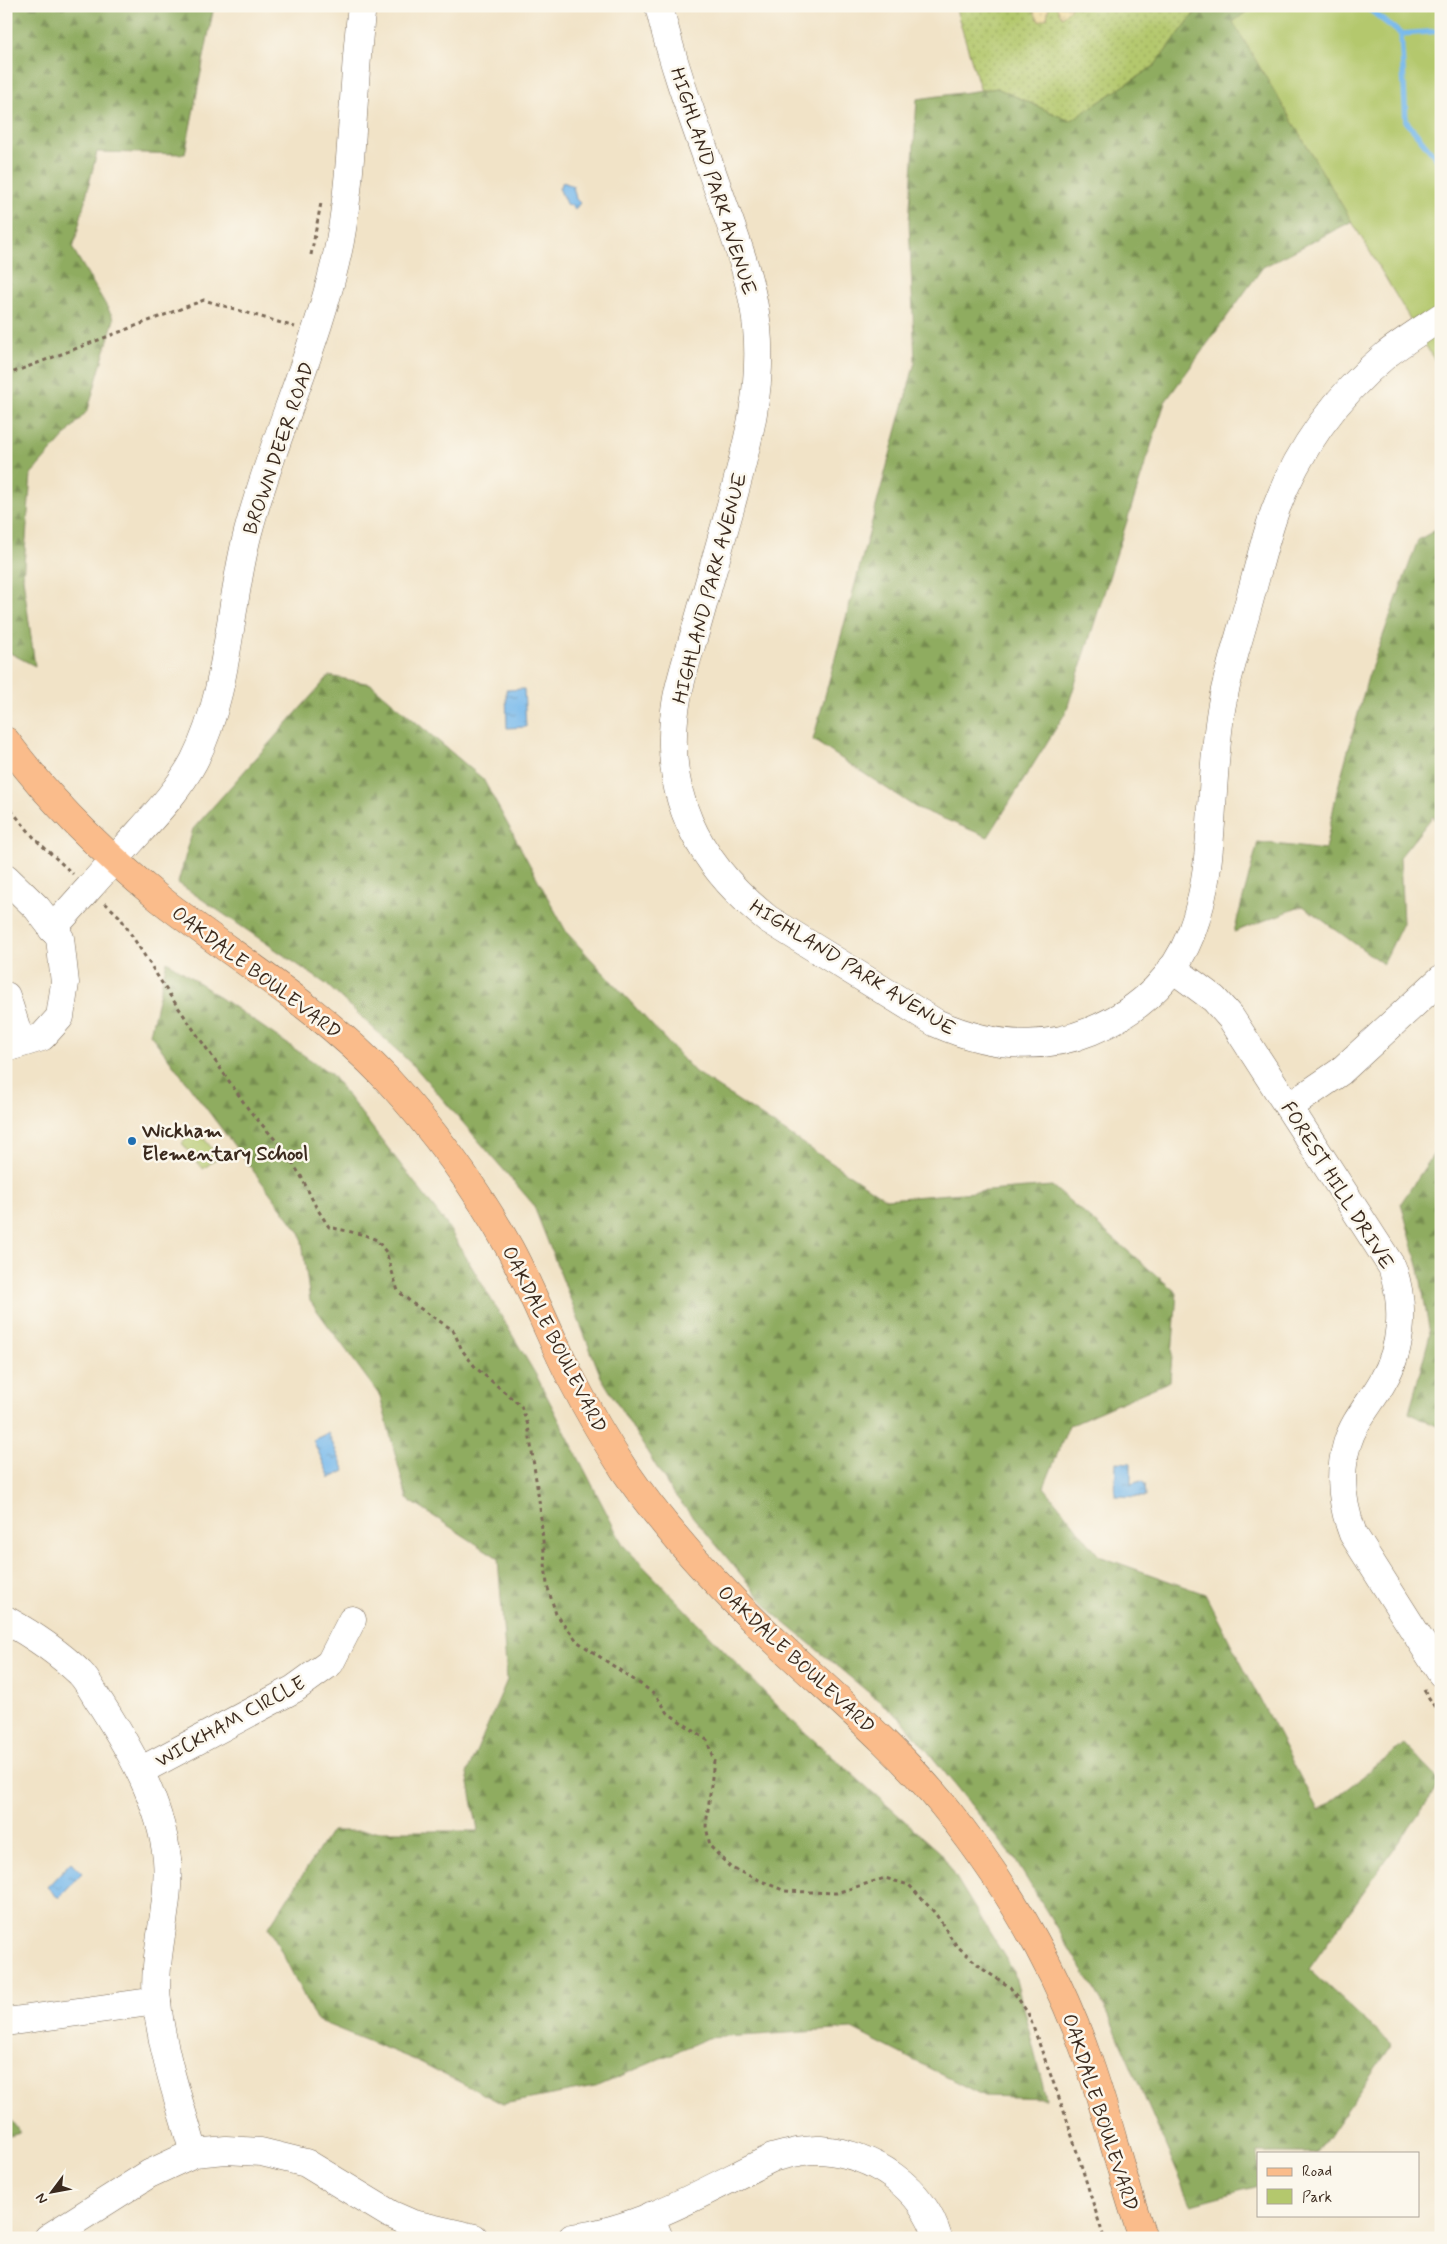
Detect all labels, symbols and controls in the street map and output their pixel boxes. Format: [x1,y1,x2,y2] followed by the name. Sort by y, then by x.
[663,64,762,299] street label: HIGHLAND PARK AVENUE
[237,359,322,538] street label: BROWN DEER ROAD
[667,470,754,707] street label: HIGHLAND PARK AVENUE
[744,894,960,1043] street label: HIGHLAND PARK AVENUE
[166,900,347,1046] street label: OAKDALE BOULEVARD
[1274,1097,1399,1275] street label: FOREST HILL DRIVE
[141,1118,308,1168] place label: Wickham Elementary School
[126,1135,138,1147] marker: Wickham Elementary School
[495,1242,612,1438] street label: OAKDALE BOULEVARD
[711,1580,881,1740] street label: OAKDALE BOULEVARD
[151,1670,311,1775] street label: WICKHAM CIRCLE
[1055,2010,1144,2215] street label: OAKDALE BOULEVARD
[1257,2152,1420,2216] legend
[1302,2162,1332,2182] text: Road
[28,2166,78,2216] north arrow
[1302,2188,1332,2208] text: Park
[32,2190,52,2207] text: N

